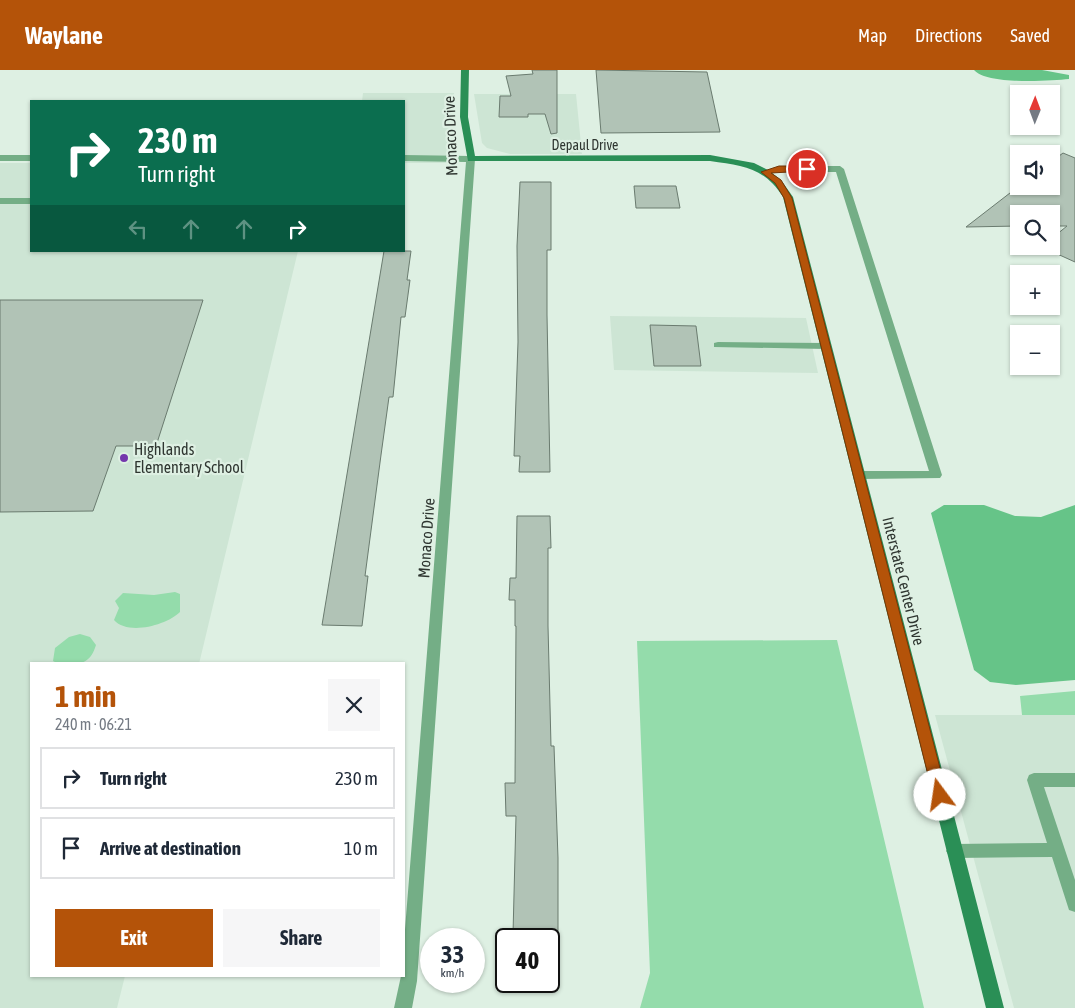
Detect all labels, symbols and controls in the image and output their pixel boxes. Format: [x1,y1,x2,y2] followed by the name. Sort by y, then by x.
[25,22,103,49] text: Waylane
[858,25,887,46] text: Map
[915,25,982,46] text: Directions
[1010,25,1050,46] text: Saved
[1010,85,1060,135] north arrow
[1010,85,1060,375] map controls
[440,96,460,176] street label: Monaco Drive
[55,120,120,185] icon: right
[138,120,217,160] text: 230 m
[552,137,618,153] street label: Depaul Drive
[1010,145,1060,195] button: sound
[786,148,828,190] pin
[793,155,821,183] icon: arrive
[138,161,215,187] text: Turn right
[1010,205,1060,255] button: search
[124,215,152,243] icon: left
[177,215,205,243] icon: ahead
[230,215,258,243] icon: ahead
[283,215,311,243] icon: right
[1010,265,1060,315] button: +
[1010,325,1060,375] button: −
[134,440,245,477] place label: Highlands Elementary School
[118,452,130,464] marker: Highlands Elementary School
[414,497,438,579] street label: Monaco Drive
[879,515,929,647] street label: Interstate Center Drive
[55,679,116,713] text: 1 min
[328,679,380,731] button: close
[55,715,132,733] text: 240 m · 06:21
[57,764,85,792] icon: right
[100,767,167,789] text: Turn right
[335,767,378,789] text: 230 m
[913,768,965,820] position arrow
[57,834,85,862] icon: arrive
[100,837,241,859] text: Arrive at destination
[344,837,378,859] text: 10 m
[55,909,213,967] button: Exit
[223,909,380,967] button: Share
[495,928,560,993] speed limit sign: 40
[441,940,464,968] text: 33
[441,966,464,980] text: km/h

